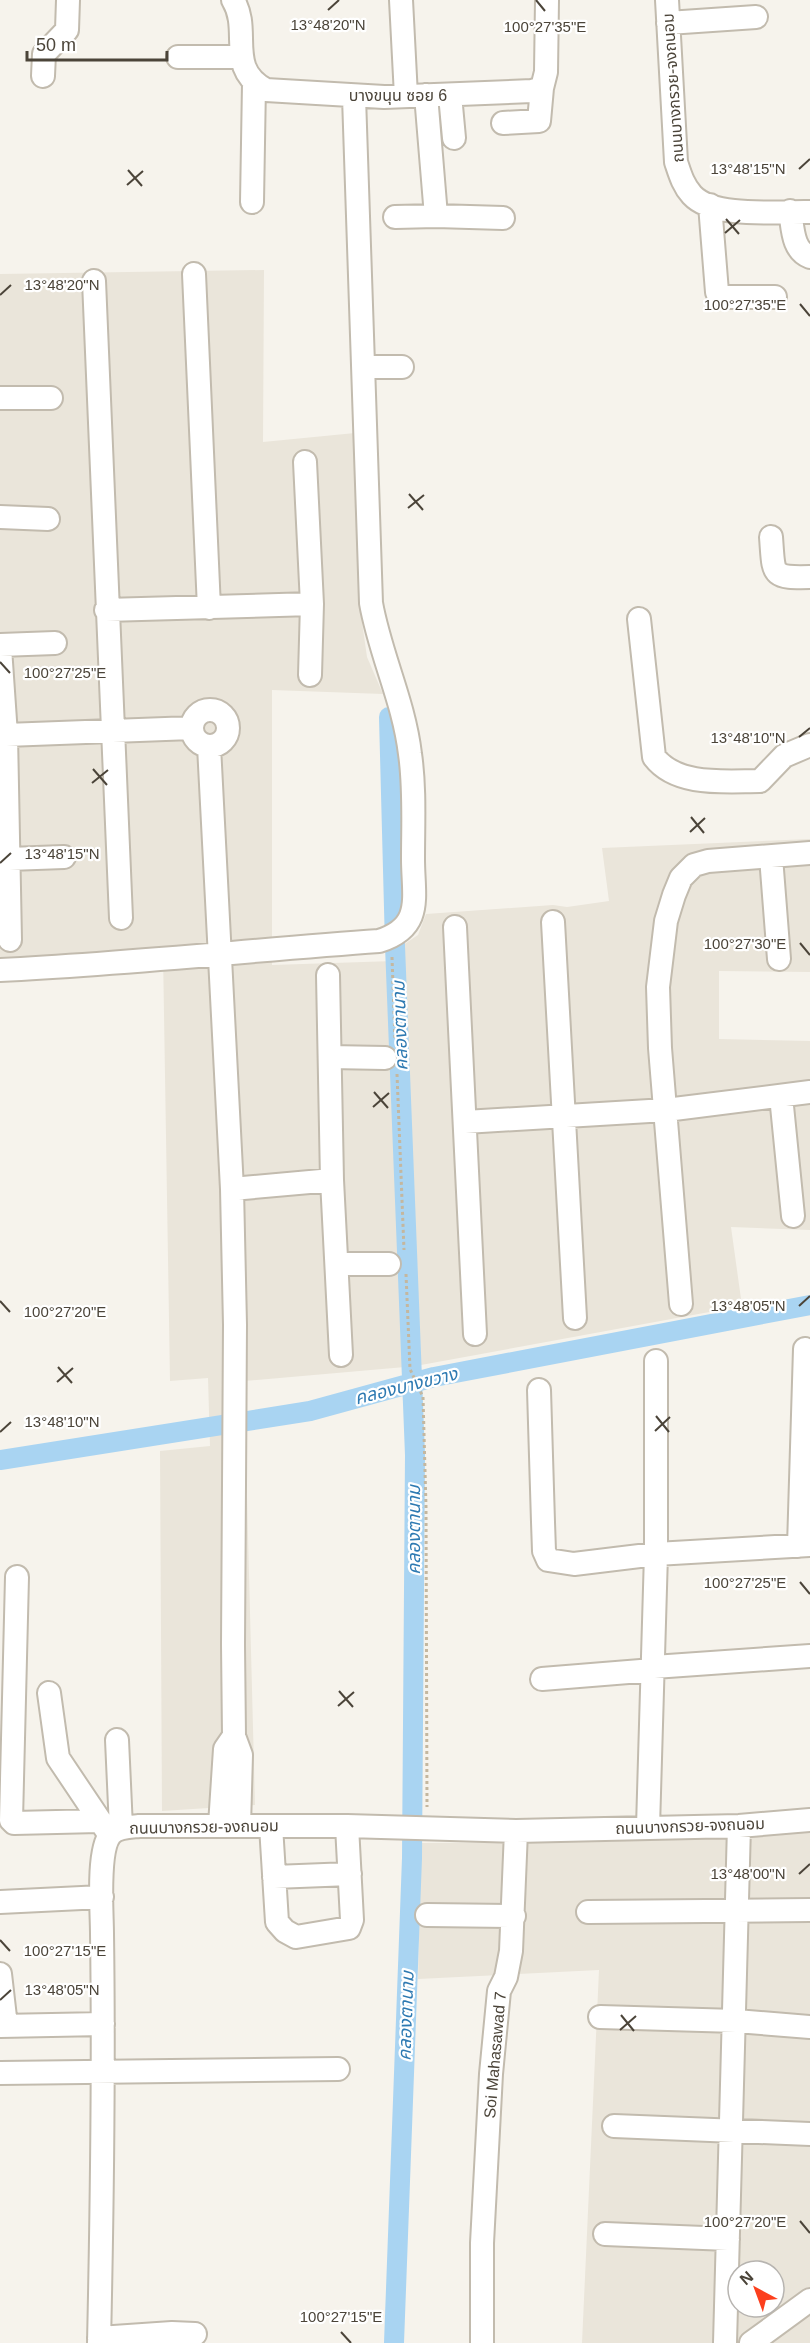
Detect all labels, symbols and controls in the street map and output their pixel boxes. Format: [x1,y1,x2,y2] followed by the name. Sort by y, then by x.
[659,13,687,163] street label: ถนนบางกรวย-จงถนอม
[290,16,366,33] text: 13°48'20"N
[504,18,586,35] text: 100°27'35"E
[27,24,166,62] scale bar
[36,35,76,55] text: 50 m
[349,87,447,105] street label: บางขนุน ซอย 6
[710,160,786,177] text: 13°48'15"N
[24,276,100,293] text: 13°48'20"N
[704,296,786,313] text: 100°27'35"E
[24,664,106,681] text: 100°27'25"E
[710,729,786,746] text: 13°48'10"N
[24,845,100,862] text: 13°48'15"N
[704,935,786,952] text: 100°27'30"E
[388,979,412,1071] water label: คลองตานาม
[710,1297,786,1314] text: 13°48'05"N
[24,1303,106,1320] text: 100°27'20"E
[353,1363,461,1408] water label: คลองบางขวาง
[24,1413,100,1430] text: 13°48'10"N
[404,1483,424,1575] water label: คลองตานาม
[704,1574,786,1591] text: 100°27'25"E
[615,1815,765,1837] street label: ถนนบางกรวย-จงถนอม
[129,1817,279,1837] street label: ถนนบางกรวย-จงถนอม
[710,1865,786,1882] text: 13°48'00"N
[24,1942,106,1959] text: 100°27'15"E
[394,1969,418,2061] water label: คลองตานาม
[24,1981,100,1998] text: 13°48'05"N
[481,1991,509,2119] street label: Soi Mahasawad 7
[704,2213,786,2230] text: 100°27'20"E
[726,2259,786,2319] north arrow
[737,2268,756,2288] text: N
[300,2308,382,2325] text: 100°27'15"E

